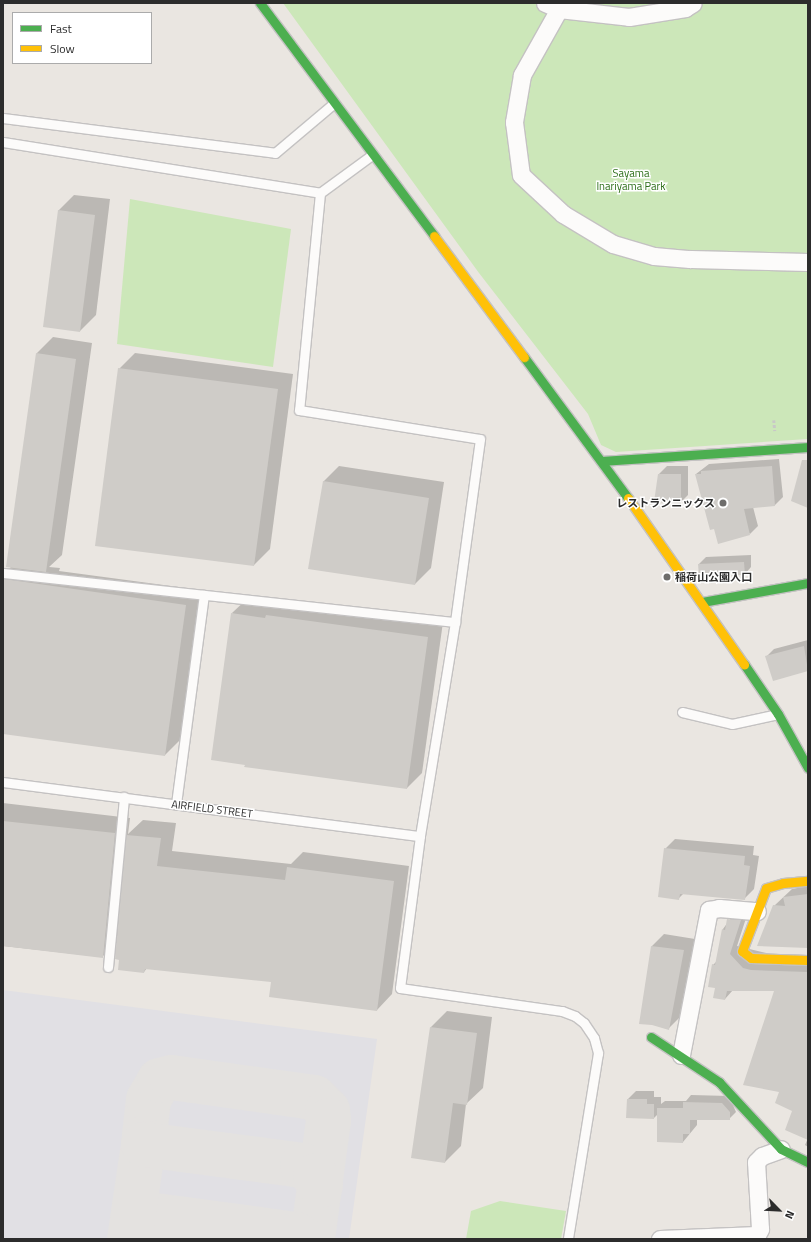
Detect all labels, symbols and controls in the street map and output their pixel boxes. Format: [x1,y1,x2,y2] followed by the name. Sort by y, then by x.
[12,12,152,64] legend
[50,19,72,38] text: Fast
[50,39,75,58] text: Slow
[596,167,666,193] park label: Sayama Inariyama Park
[616,496,715,510] place label: レストランニックス
[718,498,728,508] marker: レストランニックス
[675,570,752,584] place label: 稲荷山公園入口
[662,572,672,582] marker: 稲荷山公園入口
[171,797,253,821] street label: AIRFIELD STREET
[759,1190,799,1230] north arrow
[781,1208,799,1222] text: N

